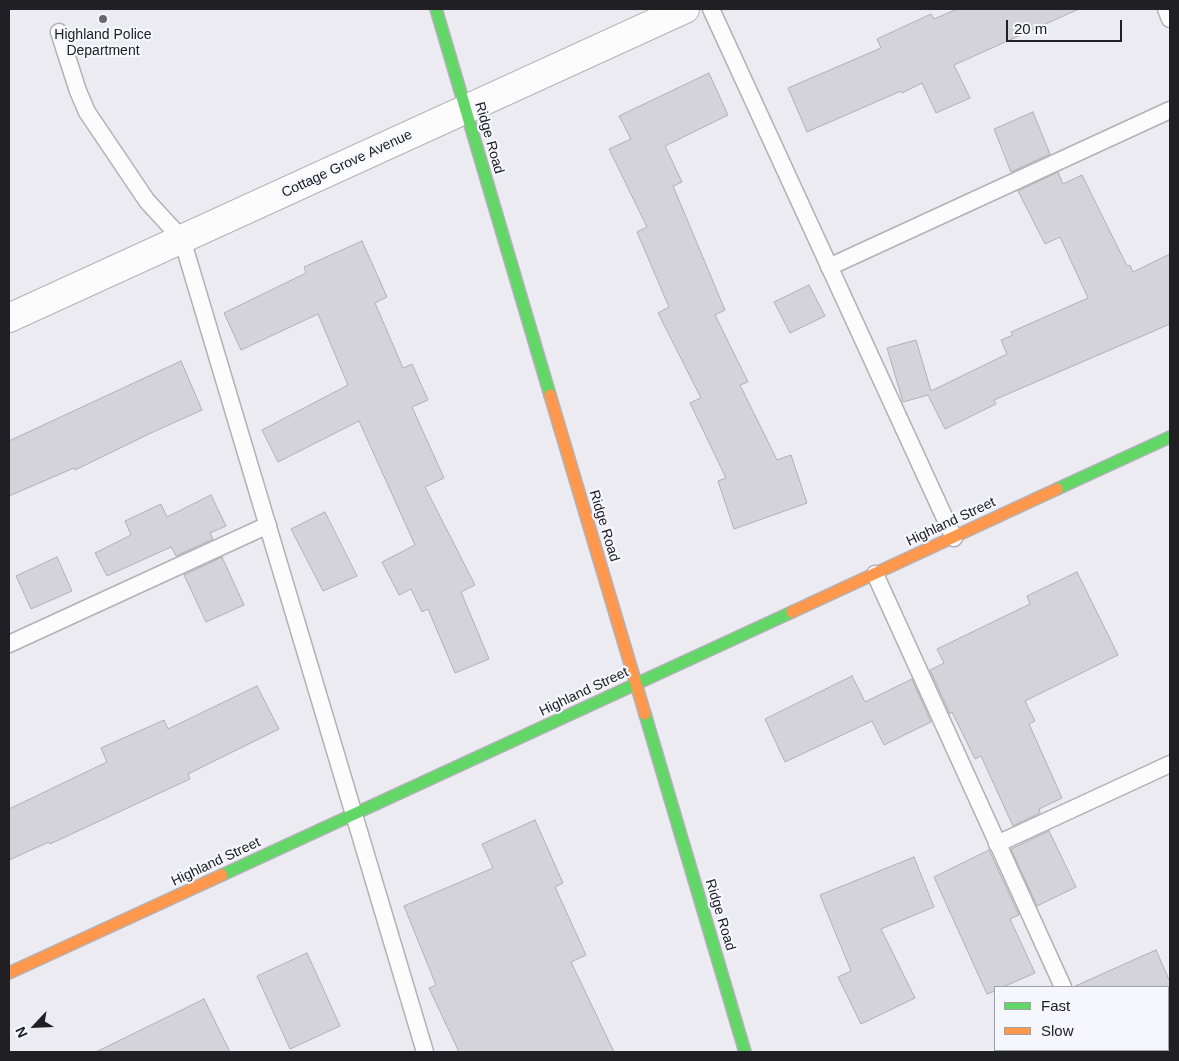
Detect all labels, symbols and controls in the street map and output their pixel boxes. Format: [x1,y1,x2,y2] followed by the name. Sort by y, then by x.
[1009,10,1125,42] scale bar
[97,13,109,25] marker: Highland Police Department
[1014,20,1047,37] text: 20 m
[54,27,152,59] place label: Highland Police Department
[471,100,507,176] street label: Ridge Road
[279,126,415,202] street label: Cottage Grove Avenue
[585,488,623,564] street label: Ridge Road
[904,494,998,550] street label: Highland Street
[537,664,631,720] street label: Highland Street
[169,834,263,890] street label: Highland Street
[701,877,739,953] street label: Ridge Road
[994,986,1169,1051] legend
[1041,997,1070,1014] text: Fast
[10,1001,60,1051] north arrow
[1041,1022,1074,1039] text: Slow
[12,1024,31,1040] text: N

